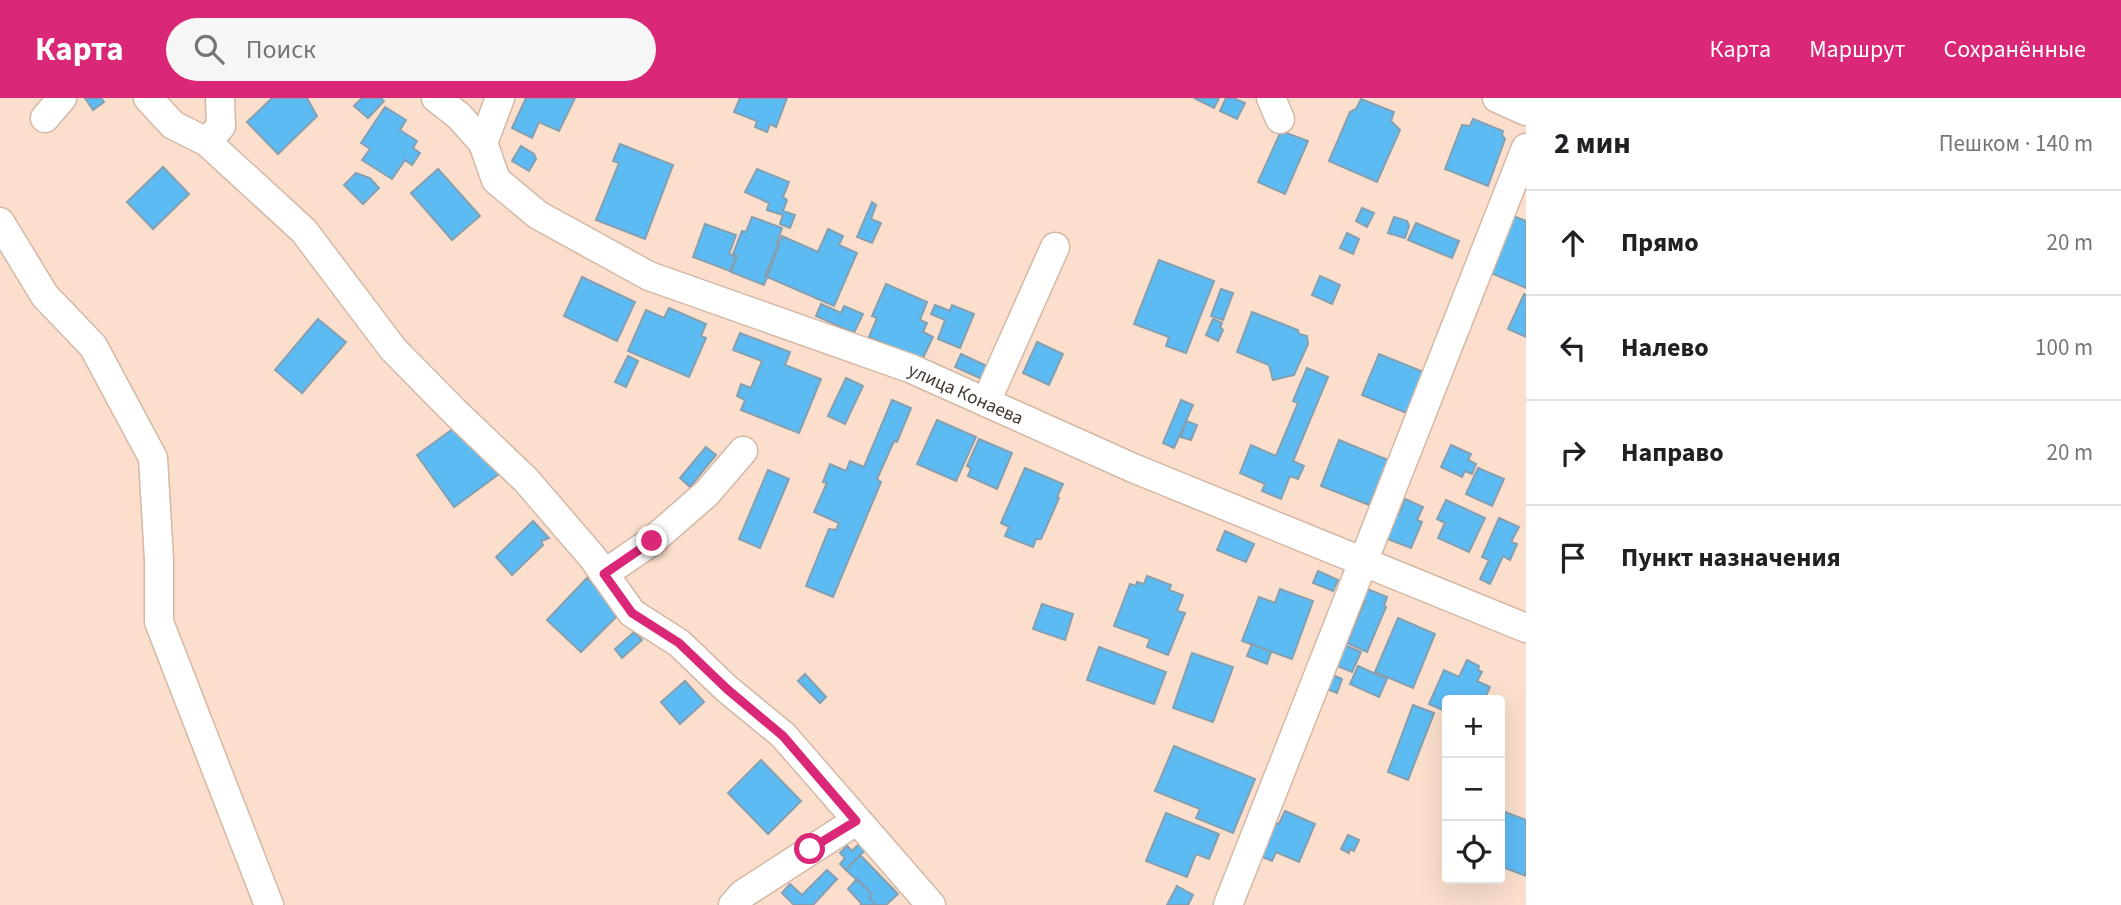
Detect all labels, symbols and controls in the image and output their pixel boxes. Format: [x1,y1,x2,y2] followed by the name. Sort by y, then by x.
[166,18,656,81] search box
[35,26,124,73] text: Карта
[190,30,228,68] icon: search
[246,31,316,68] text: Поиск
[1710,32,1771,67] text: Карта
[1809,32,1905,67] text: Маршрут
[1943,32,2086,67] text: Сохранённые
[1554,122,1631,165] text: 2 мин
[1939,127,2093,160] text: Пешком · 140 m
[1554,224,1592,262] icon: ahead
[1621,224,1699,261] text: Прямо
[2046,226,2093,259] text: 20 m
[1554,329,1592,367] icon: left
[1621,329,1709,366] text: Налево
[2035,331,2093,364] text: 100 m
[904,357,1028,432] street label: улица Конаева
[1554,434,1592,472] icon: right
[1621,434,1724,471] text: Направо
[2046,436,2093,469] text: 20 m
[636,525,667,556] route end
[1554,539,1592,577] icon: arrive
[1621,539,1841,576] text: Пункт назначения
[1442,695,1505,884] map controls
[1442,695,1505,758] button: +
[1442,758,1505,821] button: −
[1442,821,1505,884] button: locate
[794,833,825,864] route start

